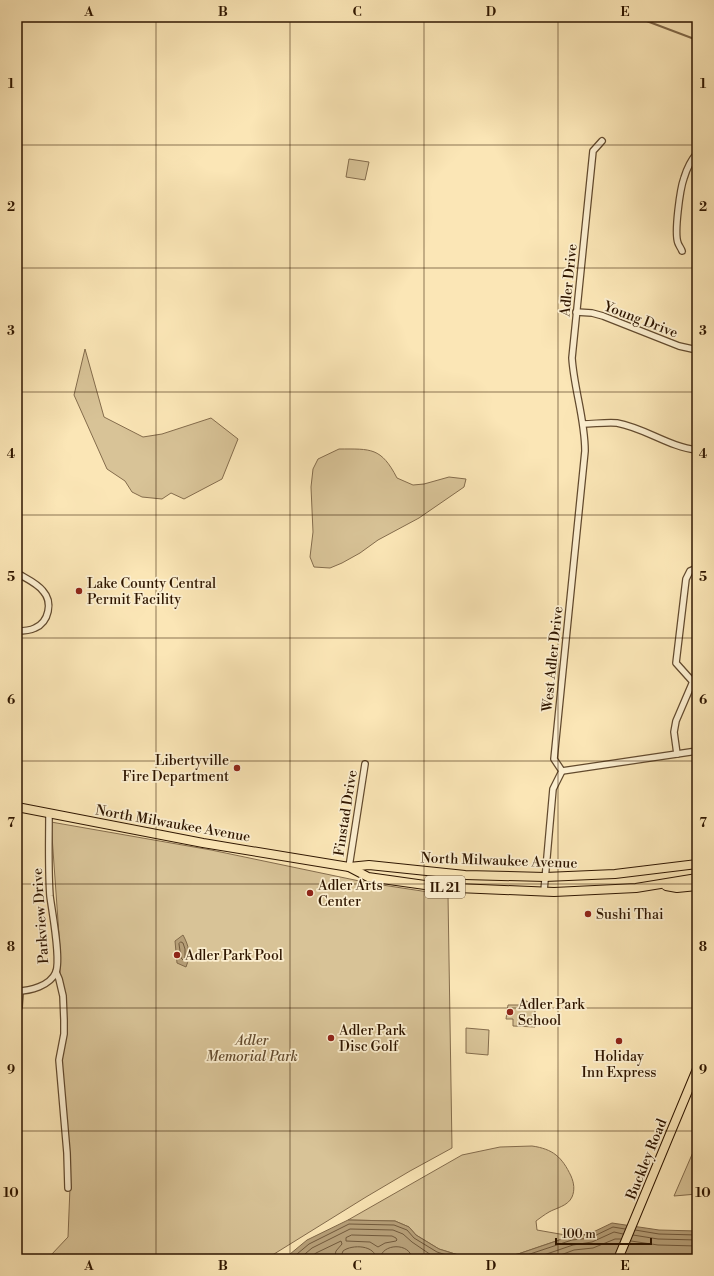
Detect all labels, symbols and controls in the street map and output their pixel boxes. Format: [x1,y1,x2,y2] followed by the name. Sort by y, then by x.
[83,4,94,20] text: A
[218,4,228,20] text: B
[352,4,362,20] text: C
[486,4,496,20] text: D
[620,4,630,20] text: E
[8,76,15,92] text: 1
[700,76,707,92] text: 1
[7,199,15,215] text: 2
[699,199,707,215] text: 2
[556,243,582,318] street label: Adler Drive
[600,297,680,342] street label: Young Drive
[7,323,15,339] text: 3
[699,323,707,339] text: 3
[7,446,16,462] text: 4
[699,446,708,462] text: 4
[7,569,15,585] text: 5
[699,569,707,585] text: 5
[87,575,216,609] place label: Lake County Central Permit Facility
[74,586,84,596] marker: Lake County Central Permit Facility
[538,605,567,714] street label: West Adler Drive
[7,692,15,708] text: 6
[699,692,707,708] text: 6
[122,752,229,786] place label: Libertyville Fire Department
[232,763,242,773] marker: Libertyville Fire Department
[330,769,362,858] street label: Finstad Drive
[94,801,252,846] street label: North Milwaukee Avenue
[7,815,15,831] text: 7
[699,815,707,831] text: 7
[420,849,578,873] street label: North Milwaukee Avenue
[29,867,53,964] street label: Parkview Drive
[425,876,465,898] road number: IL 21
[317,877,383,911] place label: Adler Arts Center
[305,888,315,898] marker: Adler Arts Center
[596,906,664,924] place label: Sushi Thai
[583,909,593,919] marker: Sushi Thai
[7,939,15,955] text: 8
[699,939,707,955] text: 8
[184,947,283,965] place label: Adler Park Pool
[172,950,182,960] marker: Adler Park Pool
[517,996,585,1030] place label: Adler Park School
[505,1007,515,1017] marker: Adler Park School
[338,1022,406,1056] place label: Adler Park Disc Golf
[206,1032,298,1066] park label: Adler Memorial Park
[326,1033,336,1043] marker: Adler Park Disc Golf
[614,1036,624,1046] marker: Holiday Inn Express
[582,1048,657,1082] place label: Holiday Inn Express
[7,1062,15,1078] text: 9
[699,1062,707,1078] text: 9
[622,1116,671,1203] street label: Buckley Road
[3,1185,19,1201] text: 10
[695,1185,711,1201] text: 10
[556,1220,651,1246] scale bar
[562,1227,596,1242] text: 100 m
[83,1258,94,1274] text: A
[218,1258,228,1274] text: B
[352,1258,362,1274] text: C
[486,1258,496,1274] text: D
[620,1258,630,1274] text: E

